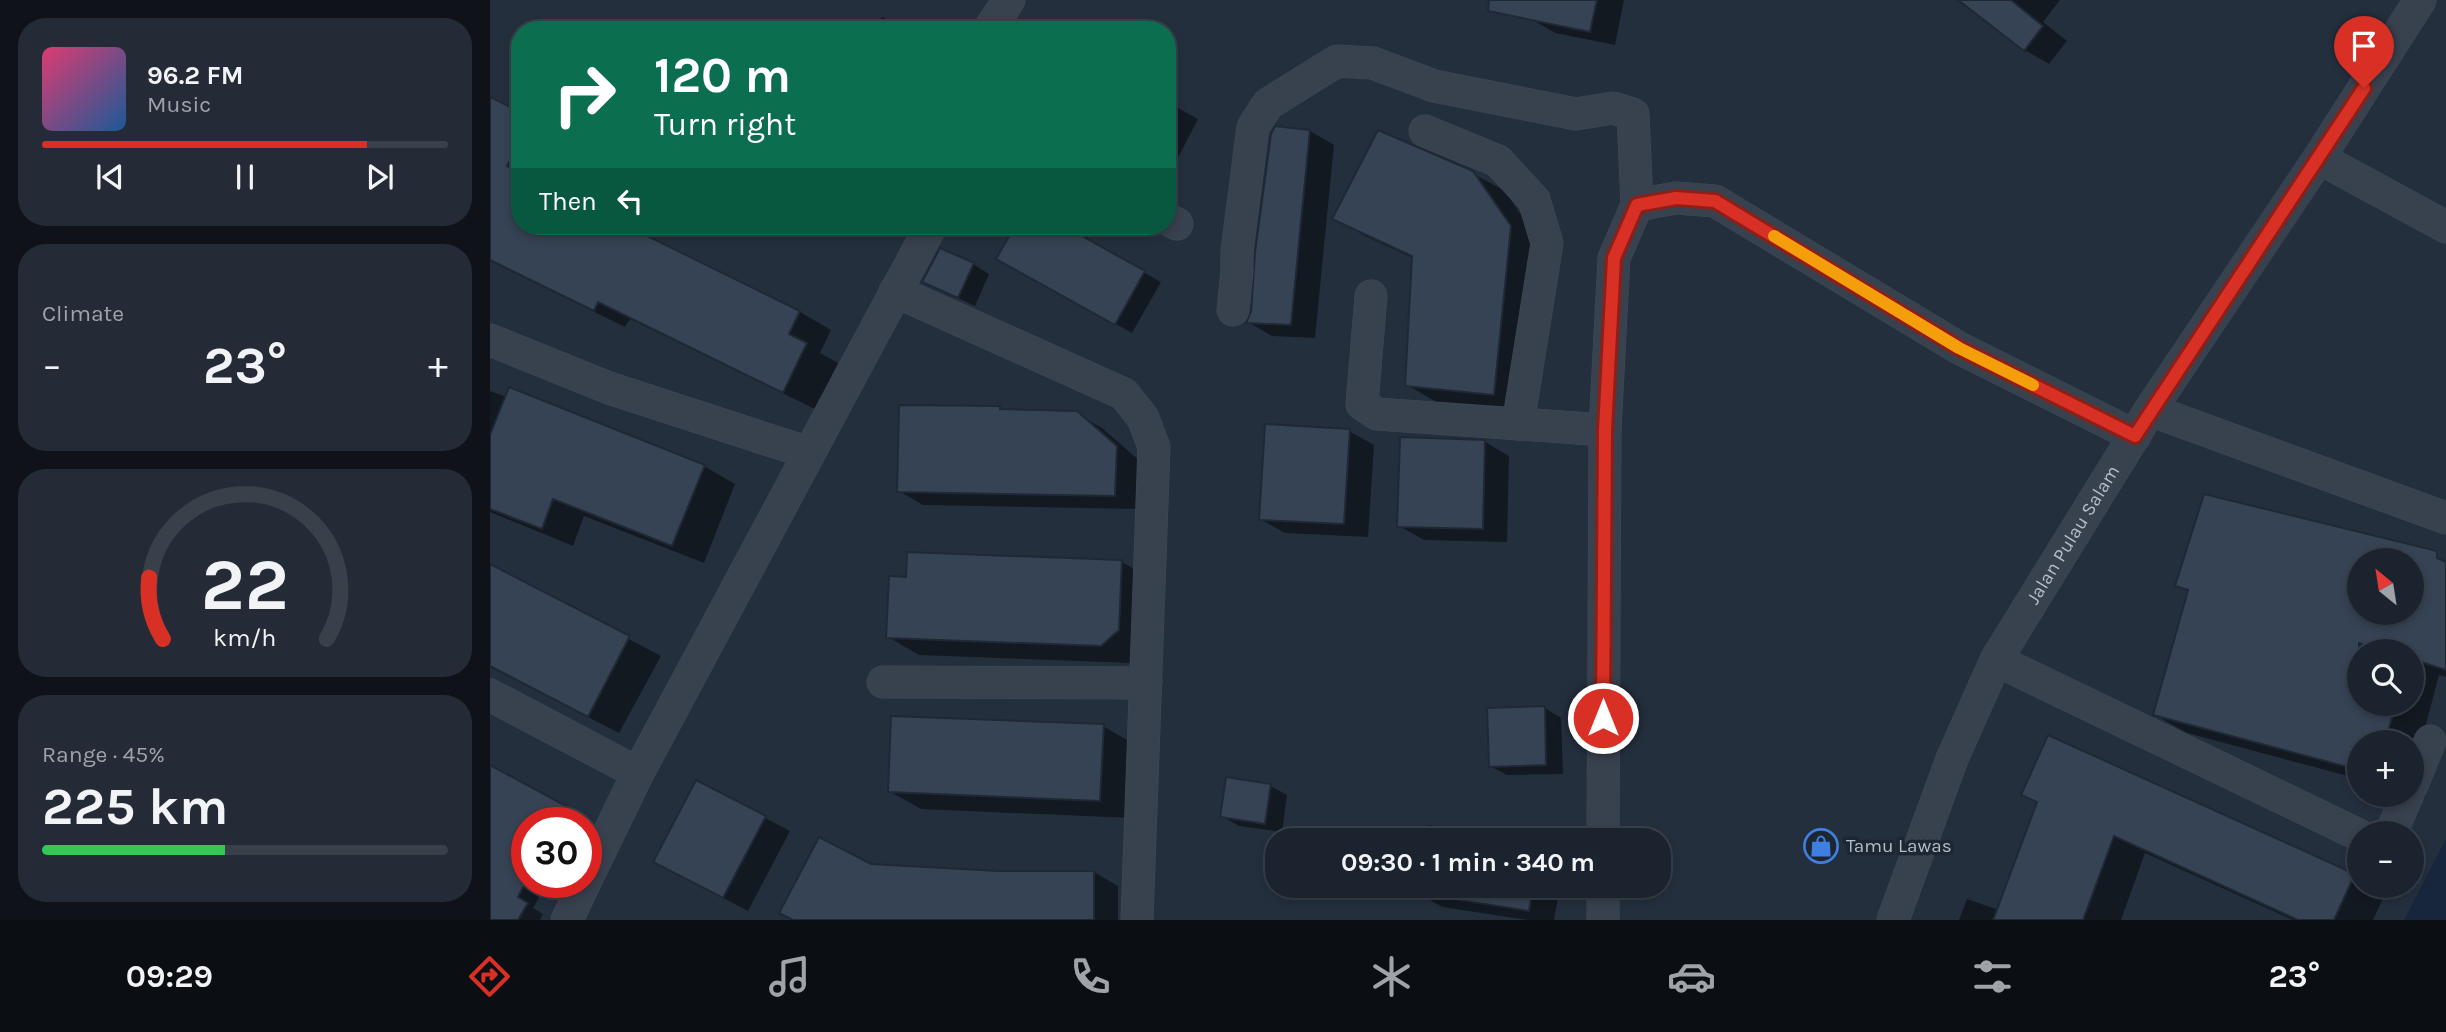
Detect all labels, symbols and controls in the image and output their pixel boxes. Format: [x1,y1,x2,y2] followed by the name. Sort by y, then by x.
[2334,16,2394,88] pin
[2345,27,2383,65] icon: arrive
[654,47,791,104] text: 120 m
[539,49,630,140] icon: right
[147,60,244,91] text: 96.2 FM
[147,91,211,118] text: Music
[654,106,796,143] text: Turn right
[91,158,129,196] icon: previous
[226,158,264,196] icon: pause
[361,158,399,196] icon: next
[611,182,649,220] icon: left
[539,186,597,217] text: Then
[42,300,124,327] text: Climate
[203,335,287,396] text: 23°
[42,343,62,388] text: −
[428,343,448,388] text: +
[2022,461,2124,608] street label: Jalan Pulau Salam
[201,542,289,627] text: 22
[2347,548,2424,625] north arrow
[2347,548,2424,898] map controls
[213,623,277,652] text: km/h
[2347,639,2424,716] button: search
[1566,681,1640,755] position arrow
[2347,730,2424,807] button: +
[42,741,165,768] text: Range · 45%
[42,776,228,837] text: 225 km
[511,807,602,898] speed limit sign: 30
[2347,821,2424,898] button: −
[1802,827,1840,865] shop icon: Tamu Lawas
[1846,835,1952,857] place label: Tamu Lawas
[1341,847,1595,878] text: 09:30 · 1 min · 340 m
[465,952,514,1001] icon: directions
[765,952,814,1001] icon: music
[1066,952,1115,1001] icon: phone
[1367,952,1416,1001] icon: climate
[1667,952,1716,1001] icon: car
[1968,952,2017,1001] icon: filters
[126,958,213,995] text: 09:29
[2268,958,2320,995] text: 23°

